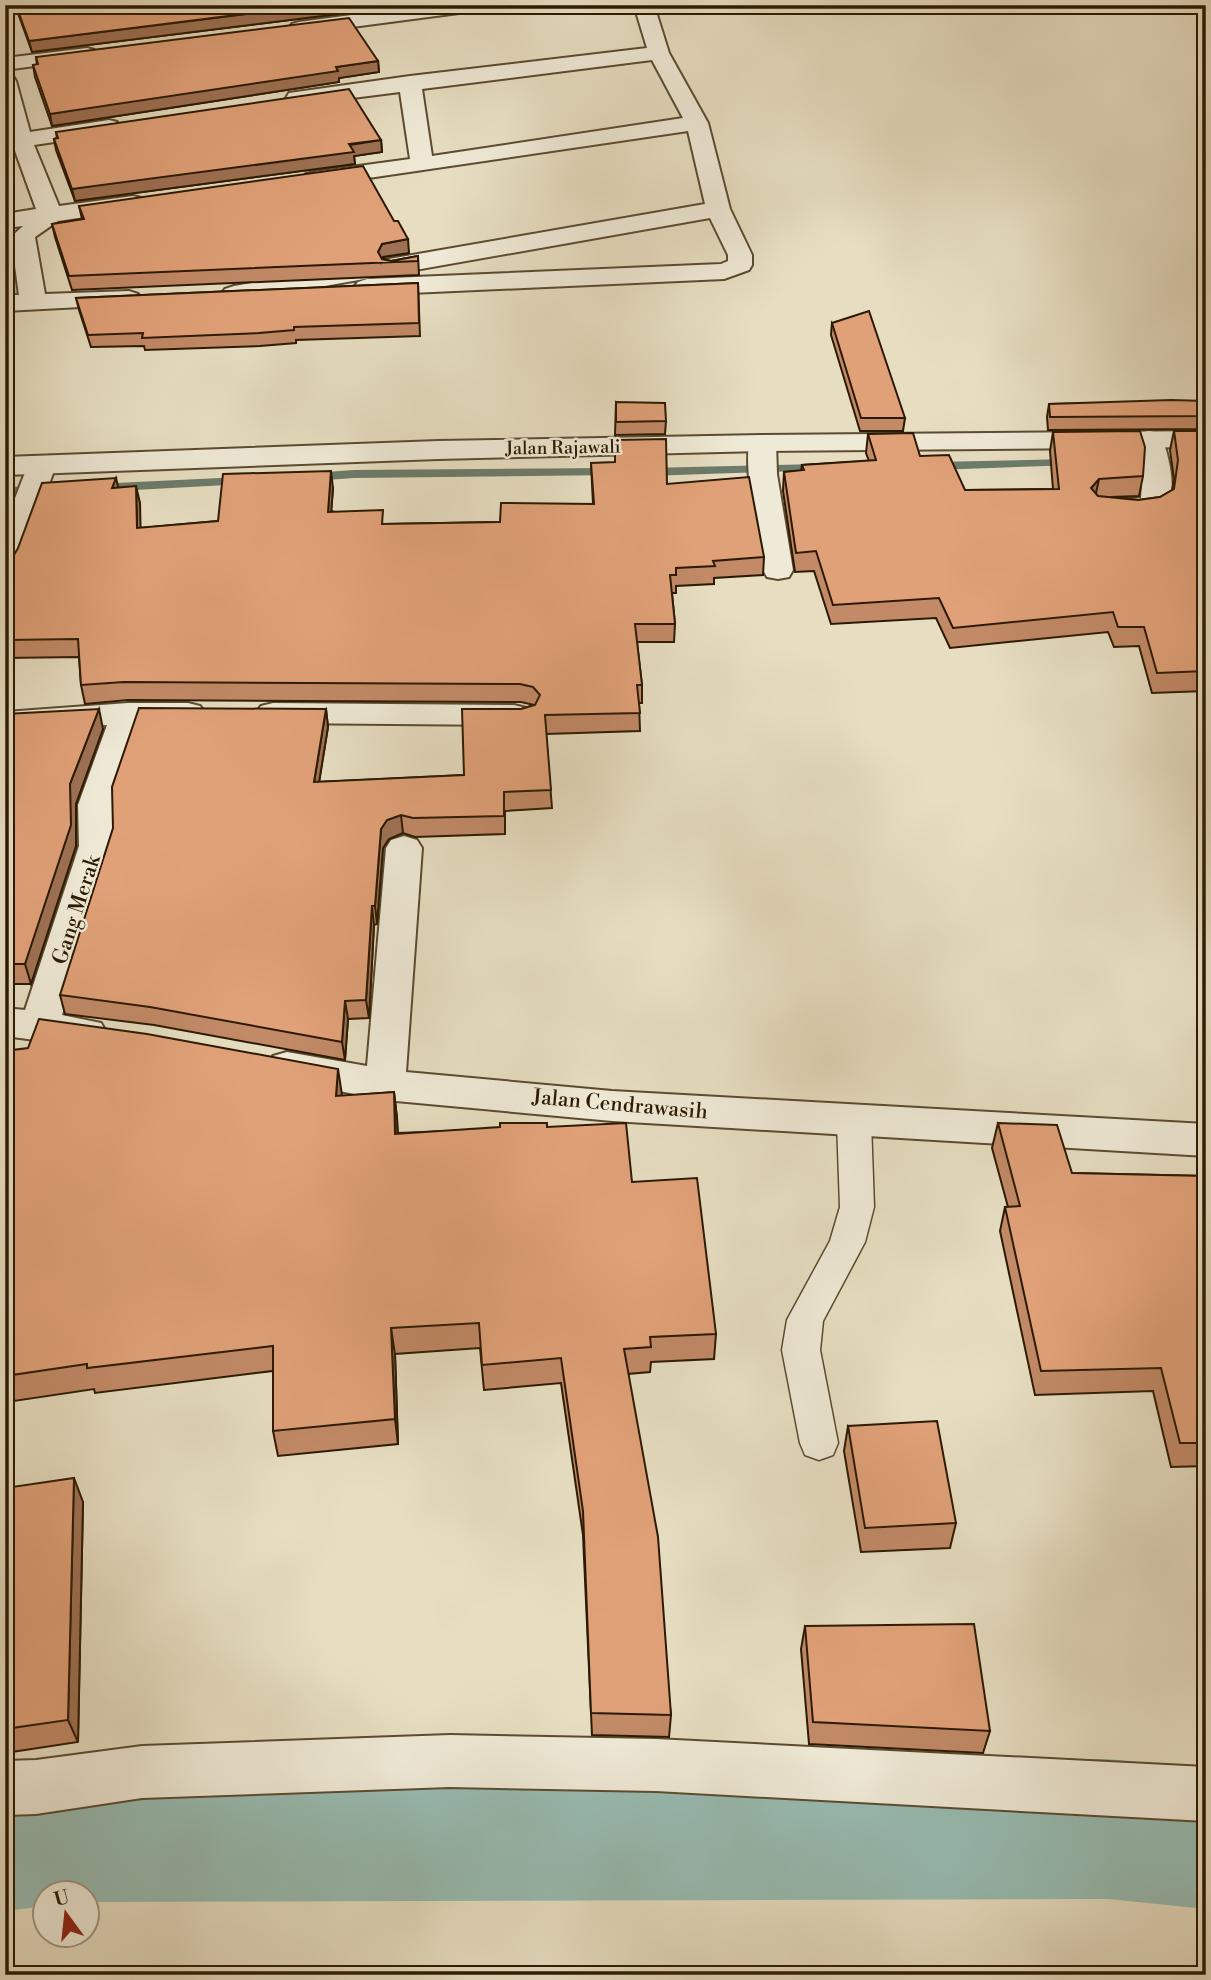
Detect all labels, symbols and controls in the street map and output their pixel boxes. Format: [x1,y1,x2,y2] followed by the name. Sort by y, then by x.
[504,435,621,461] street label: Jalan Rajawali
[47,851,107,968] street label: Gang Merak
[530,1084,709,1126] street label: Jalan Cendrawasih
[32,1878,102,1948] north arrow
[52,1885,72,1912] text: U

